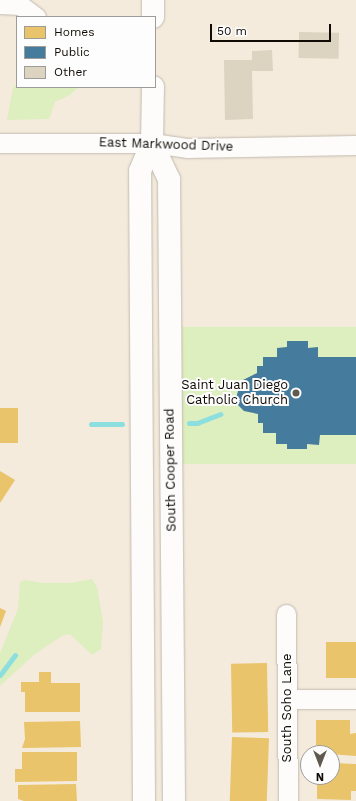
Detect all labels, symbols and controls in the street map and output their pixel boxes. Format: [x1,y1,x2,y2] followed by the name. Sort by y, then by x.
[16,16,156,88] legend
[212,16,333,42] scale bar
[217,24,247,38] text: 50 m
[54,25,95,39] text: Homes
[54,45,90,59] text: Public
[54,65,87,79] text: Other
[98,135,234,155] street label: East Markwood Drive
[181,378,288,409] place label: Saint Juan Diego Catholic Church
[291,388,301,398] marker: Saint Juan Diego Catholic Church
[162,408,180,532] street label: South Cooper Road
[279,653,295,763] street label: South Soho Lane
[300,745,340,785] north arrow
[316,770,324,783] text: N

